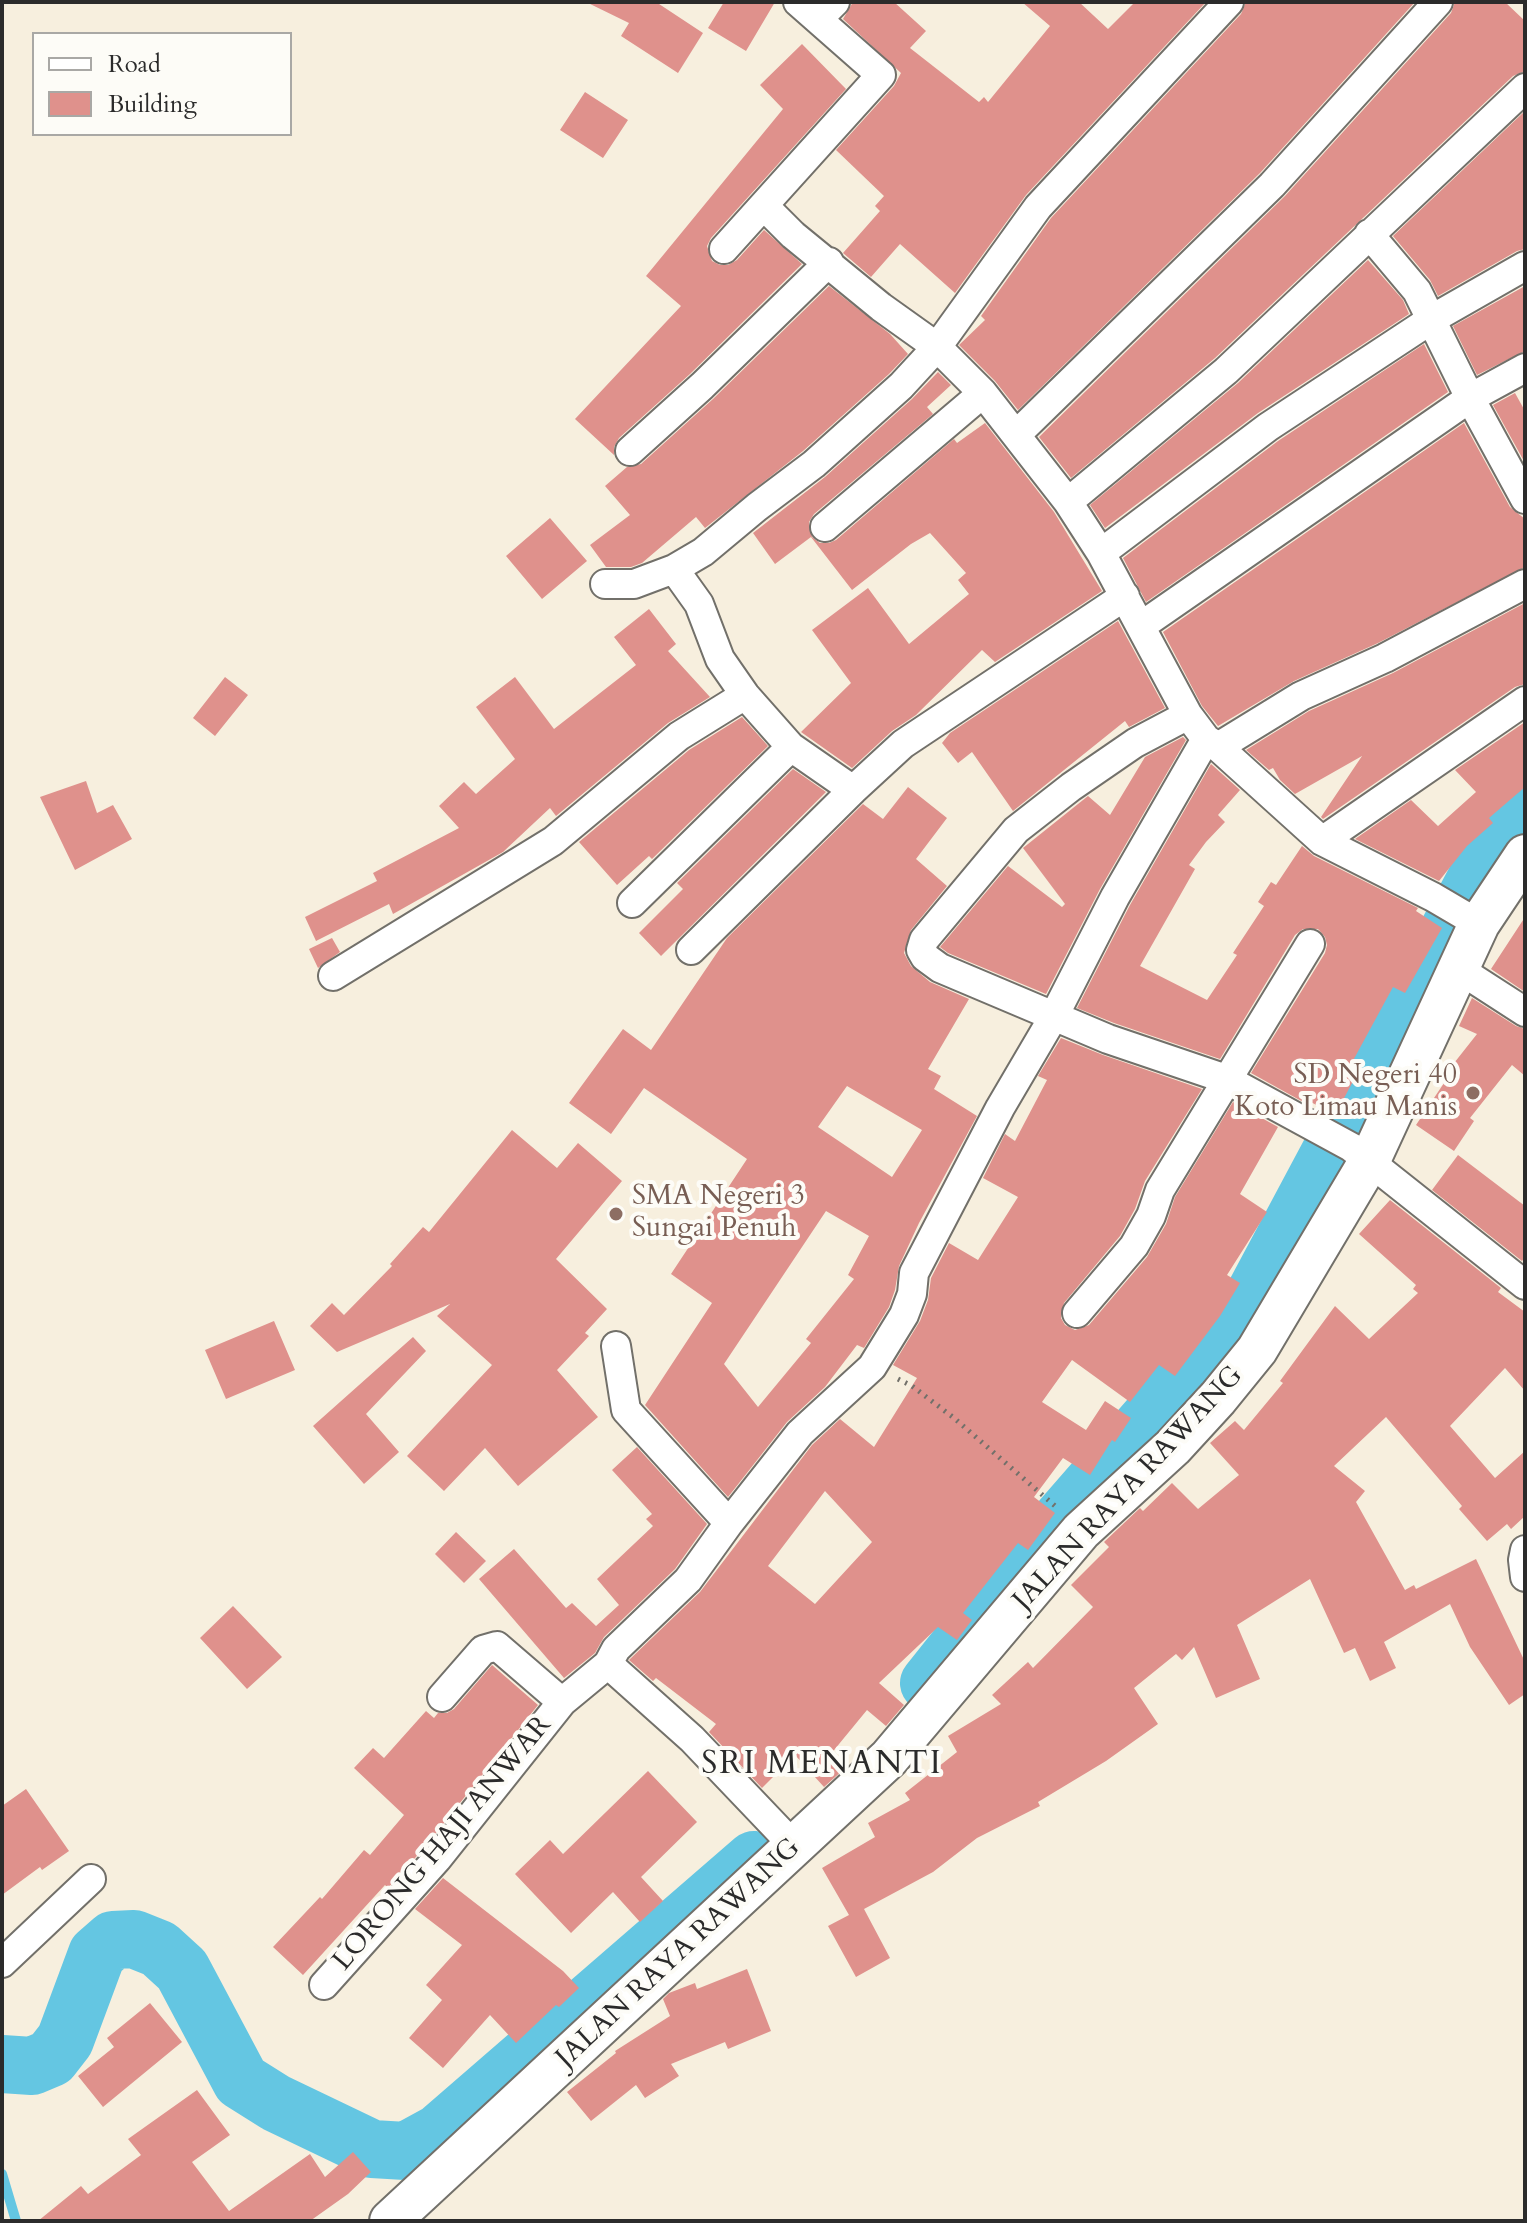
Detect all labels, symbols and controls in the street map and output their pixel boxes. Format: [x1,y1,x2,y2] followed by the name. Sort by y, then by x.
[32,32,292,136] legend
[108,48,161,81] text: Road
[108,88,197,121] text: Building
[1234,1060,1457,1126] place label: SD Negeri 40 Koto Limau Manis
[1464,1084,1482,1102] marker: SD Negeri 40 Koto Limau Manis
[632,1181,805,1247] place label: SMA Negeri 3 Sungai Penuh
[607,1205,625,1223] marker: SMA Negeri 3 Sungai Penuh
[1007,1360,1251,1618] street label: JALAN RAYA RAWANG
[327,1710,559,1978] street label: LORONG HAJI ANWAR
[701,1747,943,1785] district label: SRI MENANTI
[550,1832,808,2076] street label: JALAN RAYA RAWANG

